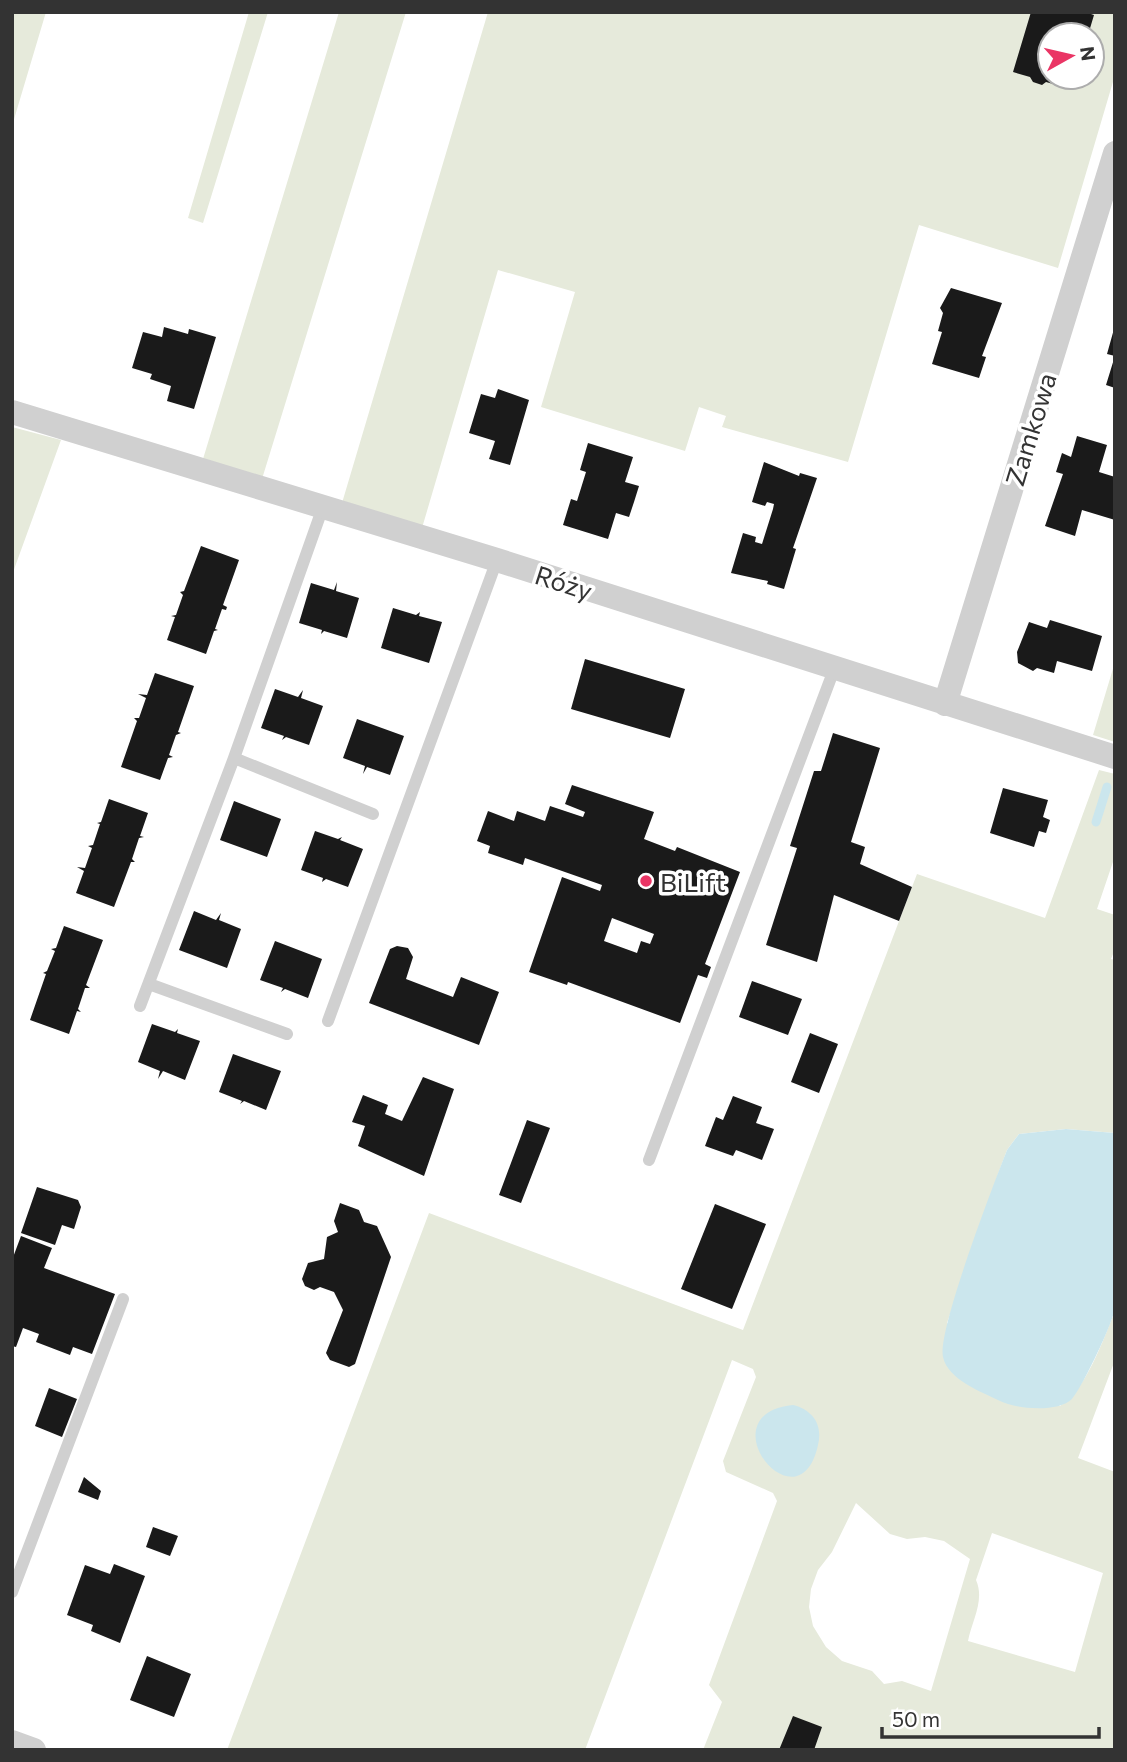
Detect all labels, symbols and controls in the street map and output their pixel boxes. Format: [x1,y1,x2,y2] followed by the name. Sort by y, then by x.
[1036,21,1106,91] north arrow
[1076,45,1101,62] text: N
[998,369,1062,489] street label: Zamkowa
[531,558,597,606] street label: Róży
[660,866,726,897] place label: BiLift
[638,873,654,889] marker: BiLift
[882,1696,1099,1740] scale bar
[892,1706,940,1731] text: 50 m

